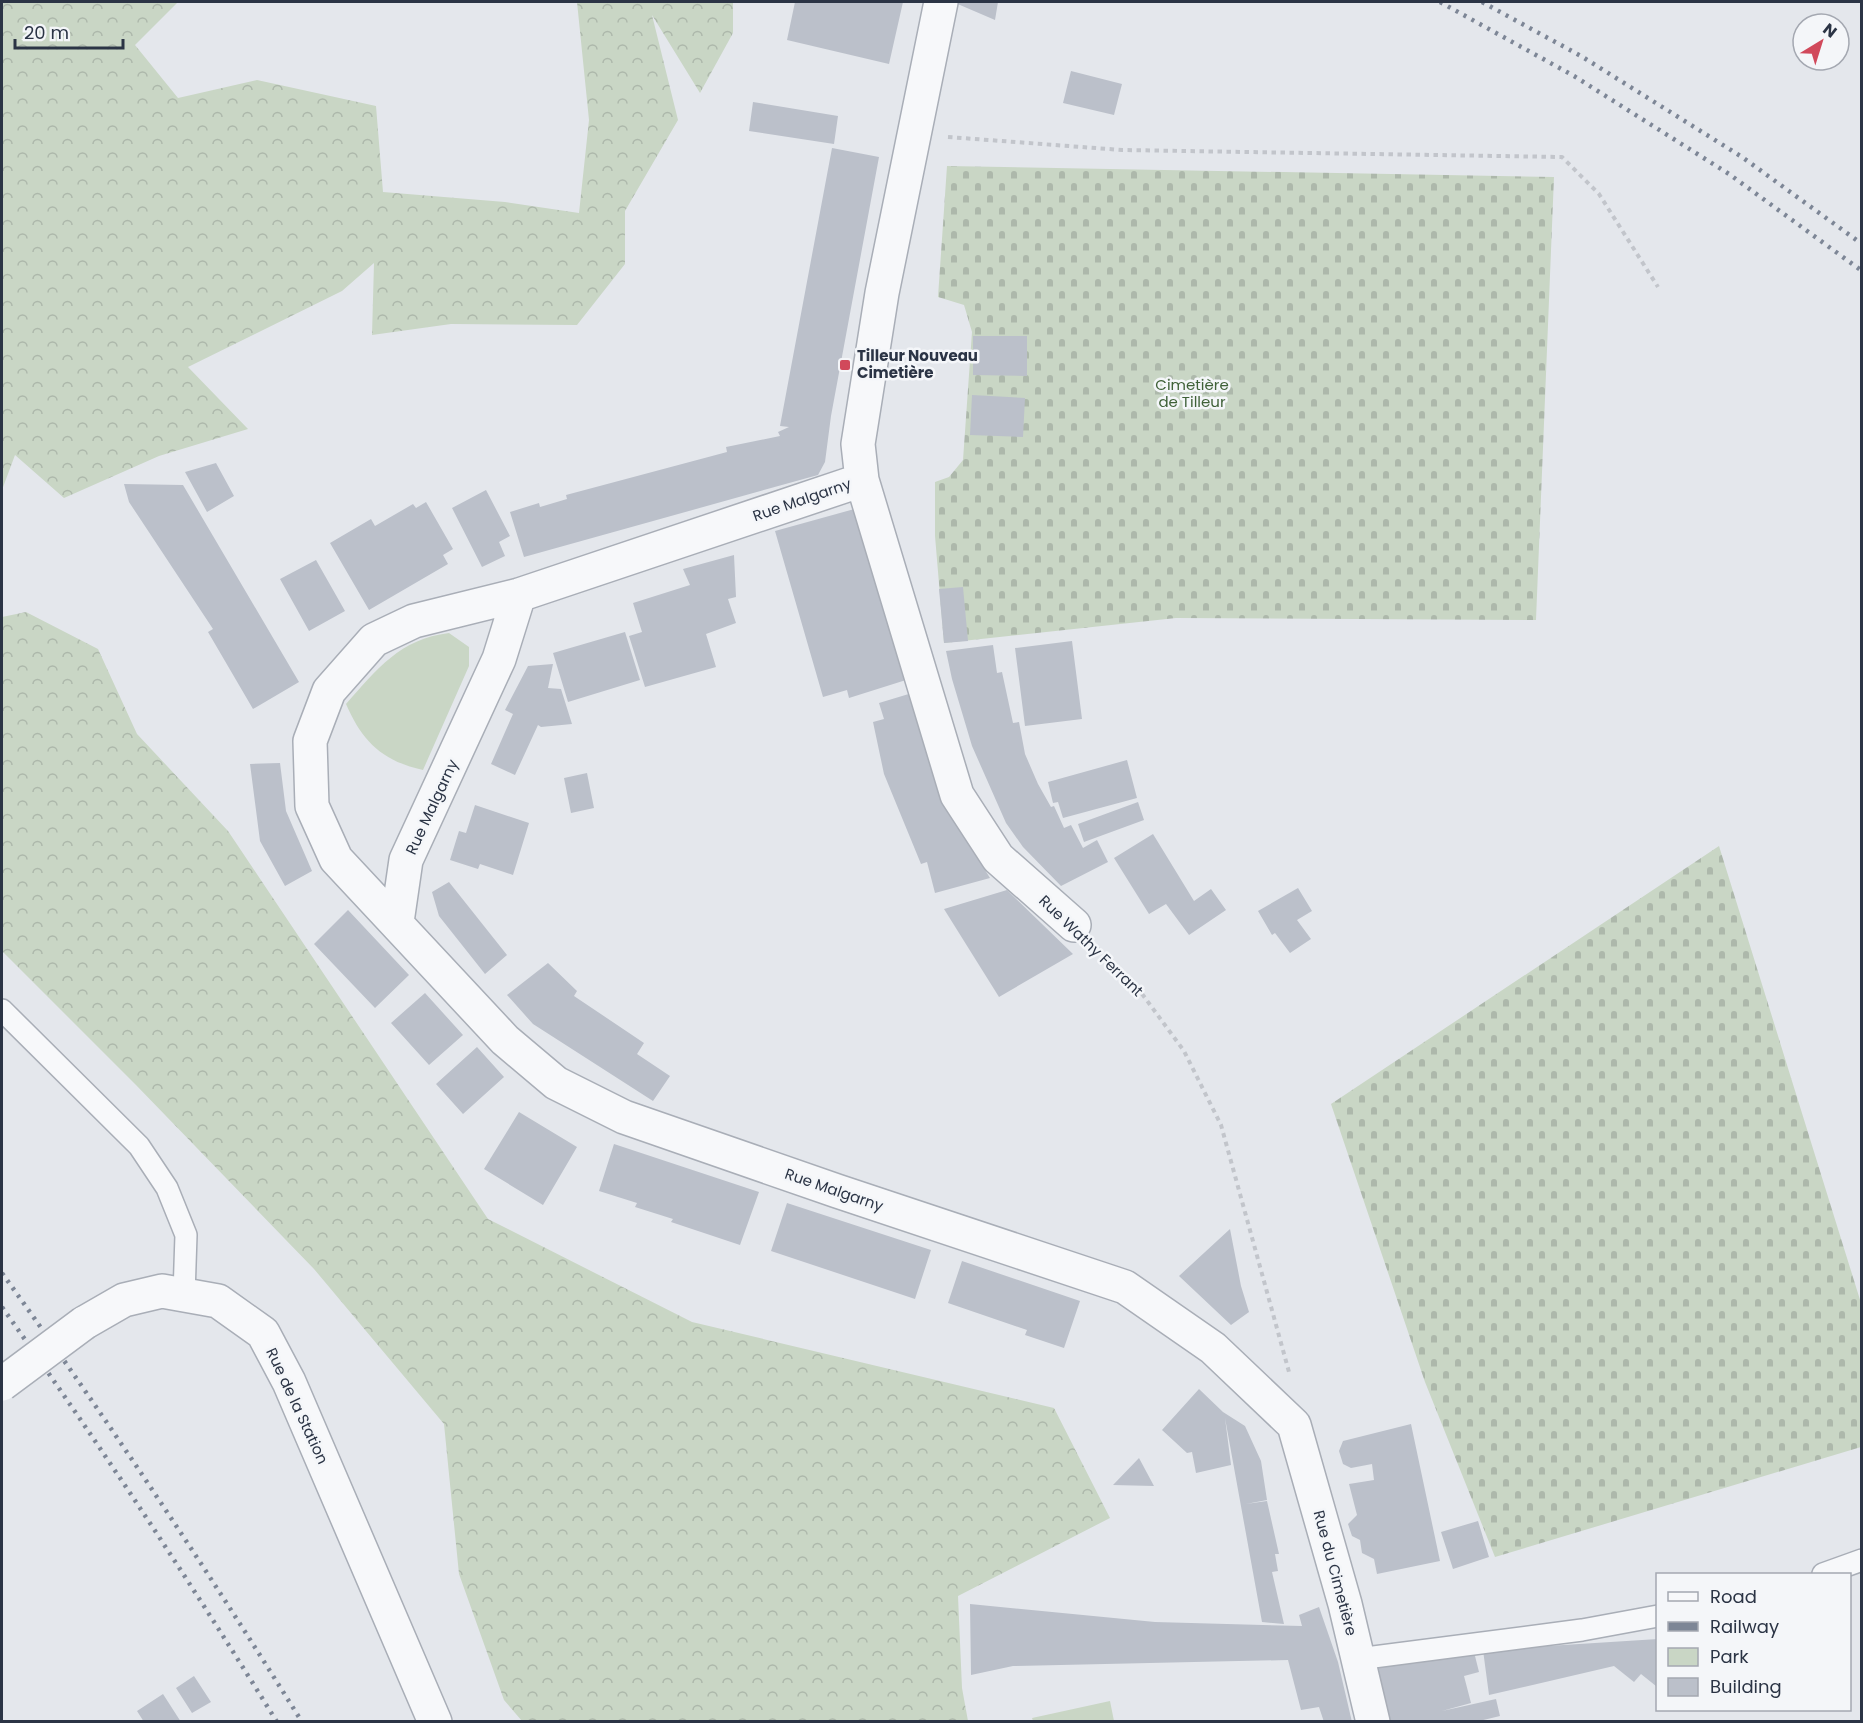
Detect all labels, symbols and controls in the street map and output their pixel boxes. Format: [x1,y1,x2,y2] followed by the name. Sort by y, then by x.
[15,12,123,50] scale bar
[1791,12,1851,72] north arrow
[1818,18,1842,43] text: N
[24,20,69,45] text: 20 m
[857,345,978,383] place label: Tilleur Nouveau Cimetière
[838,358,852,372] marker: Tilleur Nouveau Cimetière
[1155,374,1229,412] park label: Cimetière de Tilleur
[750,473,854,526] street label: Rue Malgarny
[400,755,463,858] street label: Rue Malgarny
[1035,890,1148,1001] street label: Rue Wathy Ferrant
[782,1163,887,1216] street label: Rue Malgarny
[261,1344,334,1467] street label: Rue de la Station
[1309,1508,1362,1638] street label: Rue du Cimetière
[1656,1573,1851,1711] legend
[1710,1584,1757,1609] text: Road
[1710,1614,1779,1639] text: Railway
[1710,1644,1749,1669] text: Park
[1710,1674,1782,1699] text: Building

